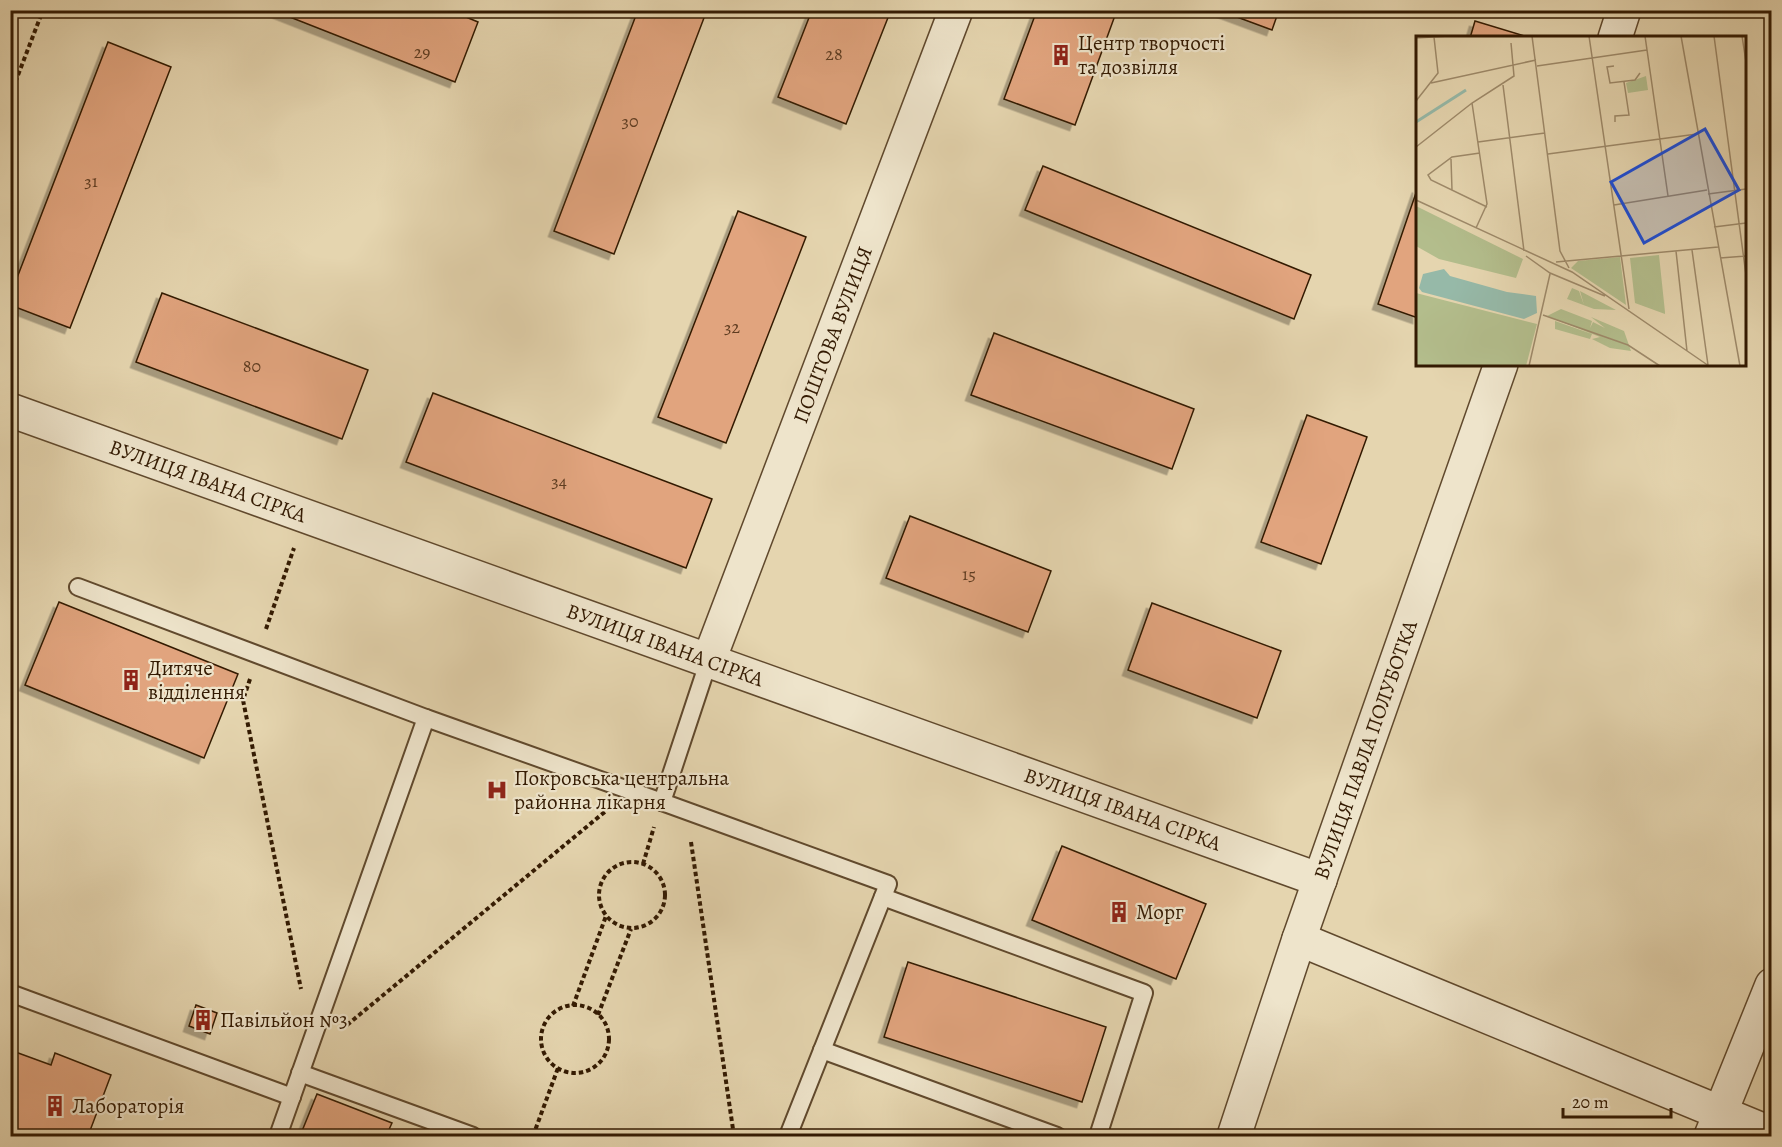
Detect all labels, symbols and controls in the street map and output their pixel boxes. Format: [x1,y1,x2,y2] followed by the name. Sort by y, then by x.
[1078,29,1225,81] place label: Центр творчості та дозвілля
[1416,36,1746,366] inset map
[414,40,430,64] house number: 29
[825,42,843,66] house number: 28
[1049,43,1073,67] building icon: Центр творчості та дозвілля
[621,109,639,133] house number: 30
[84,169,98,193] house number: 31
[786,242,879,427] street label: ПОШТОВА ВУЛИЦЯ
[724,315,740,339] house number: 32
[243,354,261,378] house number: 80
[105,433,311,529] street label: ВУЛИЦЯ ІВАНА СІРКА
[551,469,567,493] house number: 34
[962,562,976,586] house number: 15
[563,597,768,693] street label: ВУЛИЦЯ ІВАНА СІРКА
[1307,616,1424,883] street label: ВУЛИЦЯ ПАВЛА ПОЛУБОТКА
[148,654,245,706] place label: Дитяче відділення
[119,668,143,692] building icon: Дитяче відділення
[1020,761,1226,858] street label: ВУЛИЦЯ ІВАНА СІРКА
[514,764,730,816] place label: Покровська центральна районна лікарня
[485,778,509,802] hospital icon: Покровська центральна районна лікарня
[1136,898,1184,926] place label: Морг
[1107,900,1131,924] building icon: Морг
[220,1006,348,1034] place label: Павільйон №3
[191,1008,215,1032] building icon: Павільйон №3
[1563,1081,1671,1119] scale bar
[1572,1090,1609,1114] text: 20 m
[72,1092,184,1120] place label: Лабораторія
[43,1094,67,1118] building icon: Лабораторія

